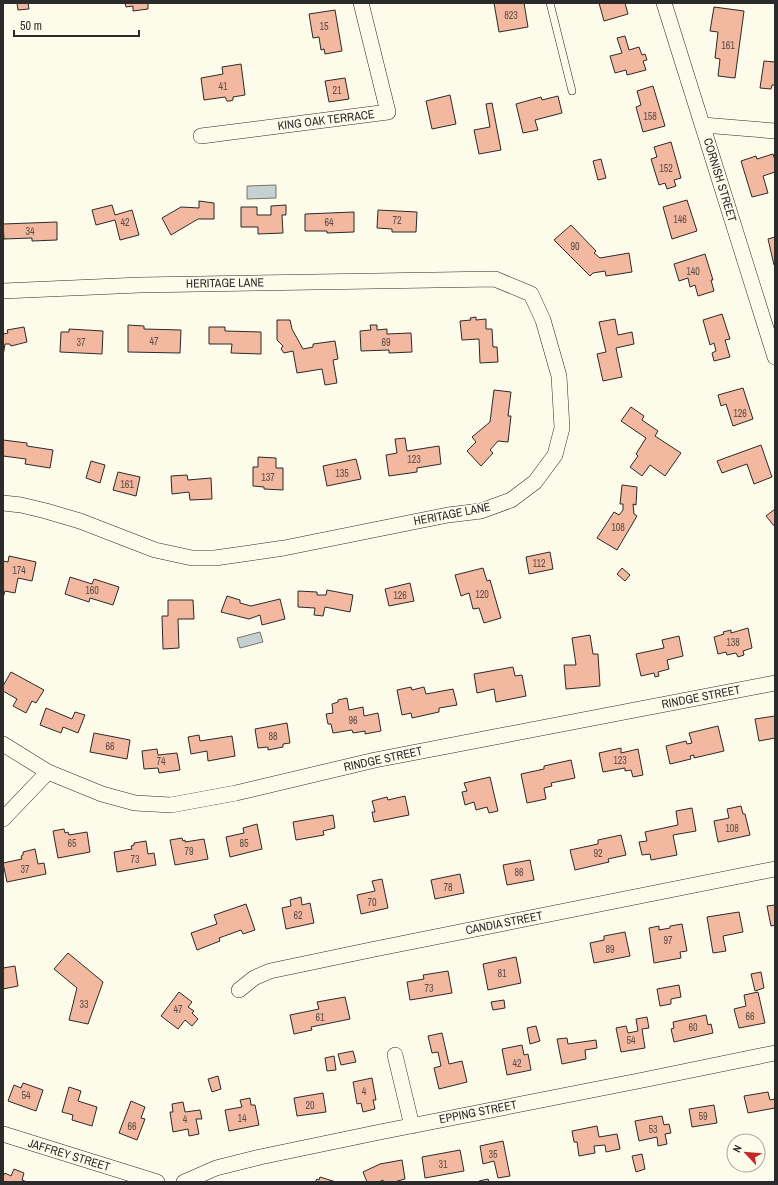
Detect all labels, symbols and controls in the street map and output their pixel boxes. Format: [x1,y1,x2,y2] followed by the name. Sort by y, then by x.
[504,9,518,22] house number: 823
[14,12,139,38] scale bar
[20,18,42,34] text: 50 m
[319,20,329,33] house number: 15
[721,39,735,52] house number: 161
[218,80,228,93] house number: 41
[332,84,342,97] house number: 21
[277,106,375,134] street label: KING OAK TERRACE
[643,110,657,123] house number: 158
[700,136,740,224] street label: CORNISH STREET
[659,162,673,175] house number: 152
[673,213,687,226] house number: 146
[392,214,402,227] house number: 72
[120,216,130,229] house number: 42
[324,216,334,229] house number: 64
[25,225,35,238] house number: 34
[570,240,580,253] house number: 90
[686,265,700,278] house number: 140
[186,274,264,292] street label: HERITAGE LANE
[149,335,159,348] house number: 47
[76,336,86,349] house number: 37
[381,336,391,349] house number: 69
[733,407,747,420] house number: 126
[407,453,421,466] house number: 123
[335,467,349,480] house number: 135
[261,471,275,484] house number: 137
[120,478,134,491] house number: 161
[412,499,492,529] street label: HERITAGE LANE
[611,521,625,534] house number: 108
[532,557,546,570] house number: 112
[12,564,26,577] house number: 174
[85,584,99,597] house number: 160
[475,588,489,601] house number: 120
[393,589,407,602] house number: 126
[726,636,740,649] house number: 138
[660,682,742,712] street label: RINDGE STREET
[348,714,358,727] house number: 96
[268,730,278,743] house number: 88
[105,740,115,753] house number: 66
[342,743,424,775] street label: RINDGE STREET
[613,754,627,767] house number: 123
[156,755,166,768] house number: 74
[725,822,739,835] house number: 108
[67,837,77,850] house number: 65
[239,837,249,850] house number: 85
[184,845,194,858] house number: 79
[593,847,603,860] house number: 92
[130,853,140,866] house number: 73
[20,863,30,876] house number: 37
[514,866,524,879] house number: 86
[443,881,453,894] house number: 78
[367,896,377,909] house number: 70
[464,908,544,938] street label: CANDIA STREET
[293,909,303,922] house number: 62
[663,934,673,947] house number: 97
[605,943,615,956] house number: 89
[497,967,507,980] house number: 81
[424,982,434,995] house number: 73
[79,998,89,1011] house number: 33
[173,1003,183,1016] house number: 47
[745,1010,755,1023] house number: 66
[315,1011,325,1024] house number: 61
[688,1021,698,1034] house number: 60
[626,1034,636,1047] house number: 54
[512,1057,522,1070] house number: 42
[362,1085,367,1098] house number: 4
[21,1089,31,1102] house number: 54
[438,1097,518,1127] street label: EPPING STREET
[305,1099,315,1112] house number: 20
[698,1110,708,1123] house number: 59
[237,1112,247,1125] house number: 14
[183,1113,188,1126] house number: 4
[127,1120,137,1133] house number: 66
[648,1123,658,1136] house number: 53
[726,1133,766,1173] north arrow
[26,1135,112,1175] street label: JAFFREY STREET
[729,1143,745,1155] text: N
[488,1148,498,1161] house number: 35
[438,1158,448,1171] house number: 31

